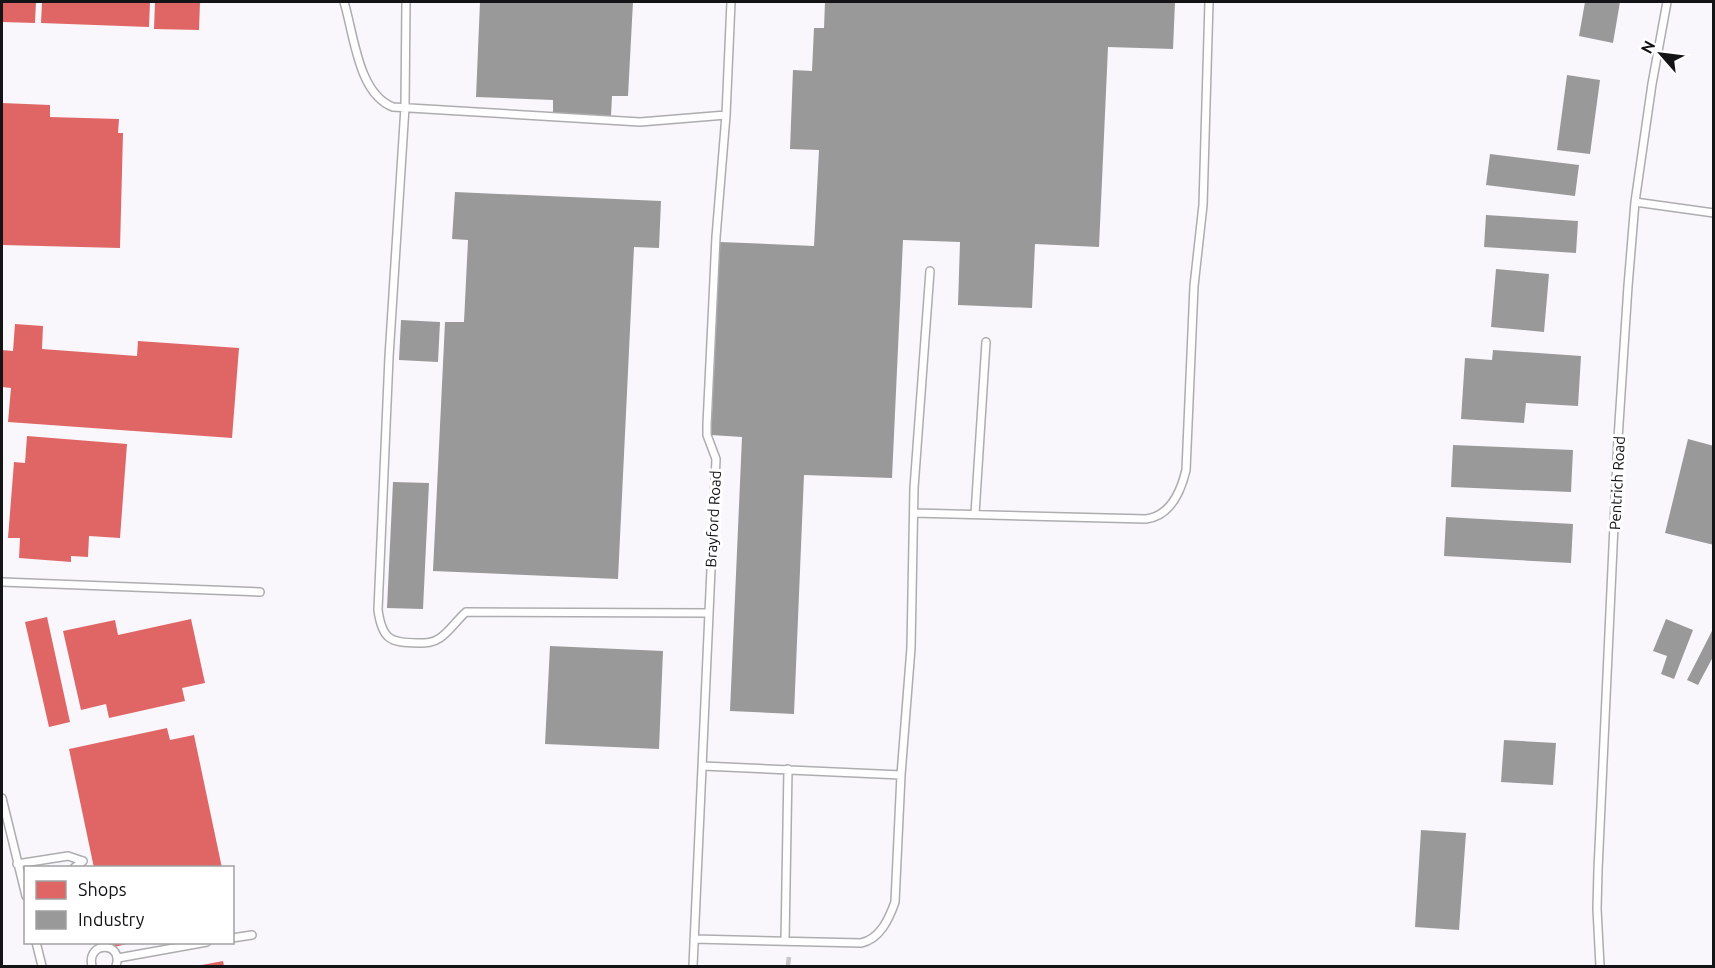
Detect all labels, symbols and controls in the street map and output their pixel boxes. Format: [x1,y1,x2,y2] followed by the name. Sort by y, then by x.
[1631,24,1691,84] north arrow
[1637,37,1659,56] text: N
[1606,435,1628,531] street label: Pentrich Road
[702,470,724,568] street label: Brayford Road
[24,866,234,944] legend
[78,879,127,899] text: Shops
[78,909,145,929] text: Industry

